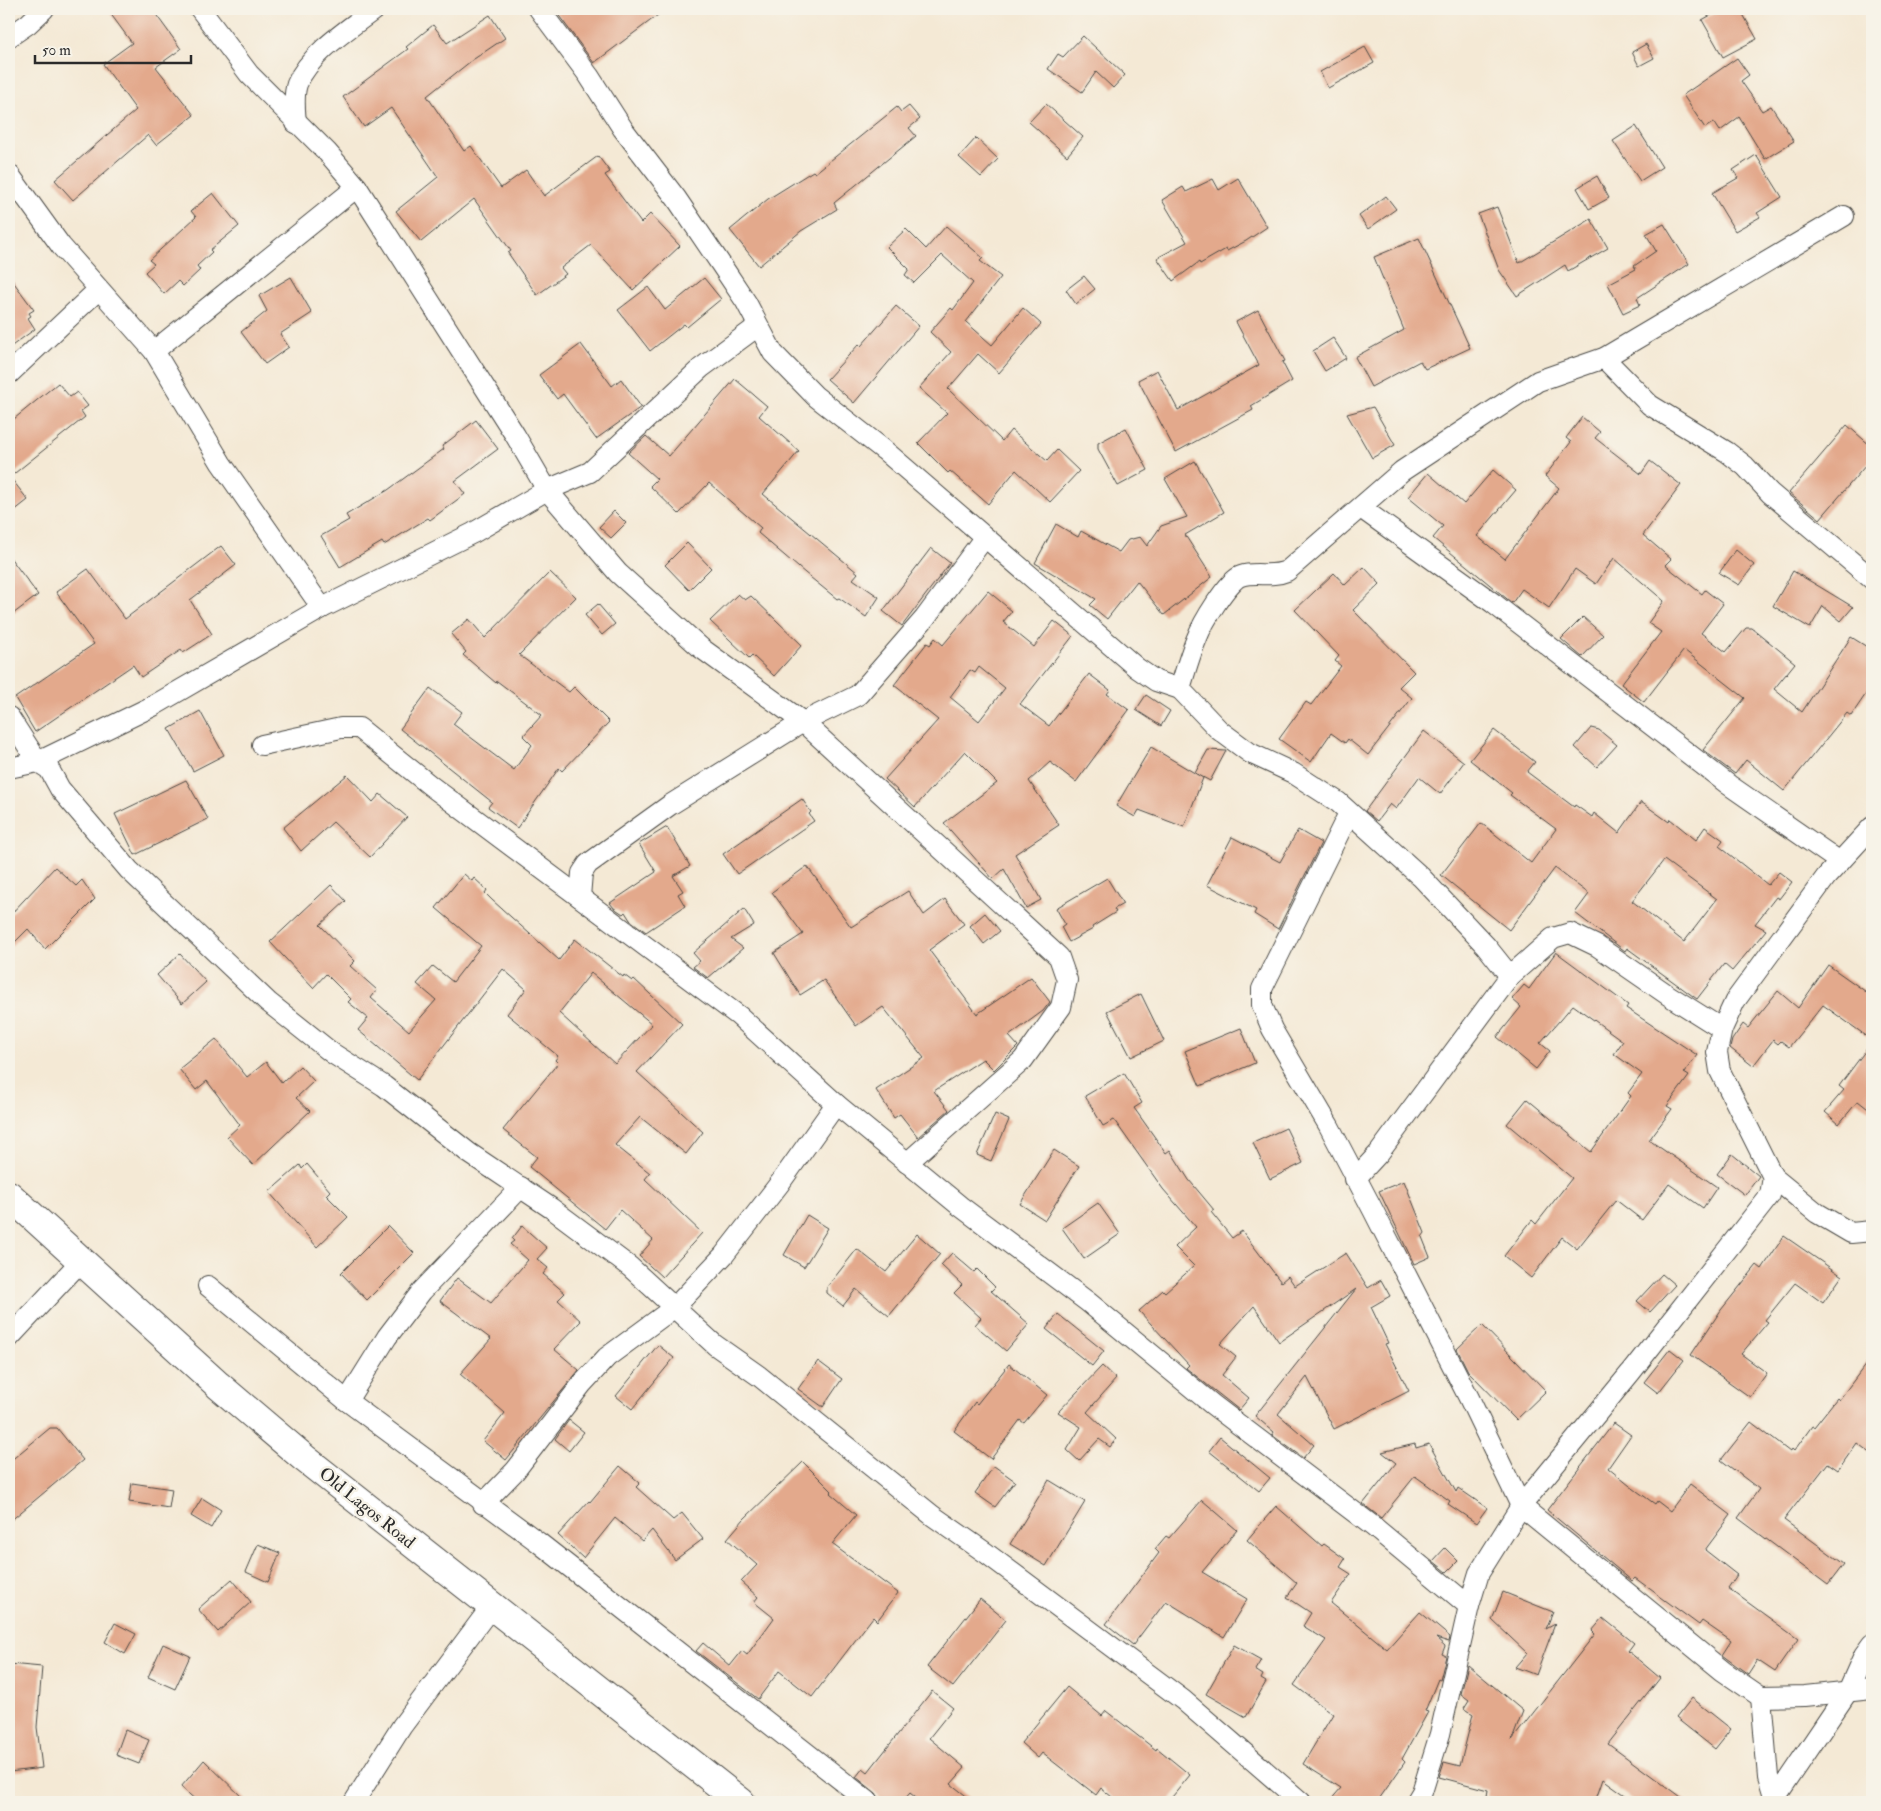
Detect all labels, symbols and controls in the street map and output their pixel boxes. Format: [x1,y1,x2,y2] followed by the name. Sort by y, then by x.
[35,32,191,64] scale bar
[42,41,71,60] text: 50 m
[314,1462,420,1554] street label: Old Lagos Road

